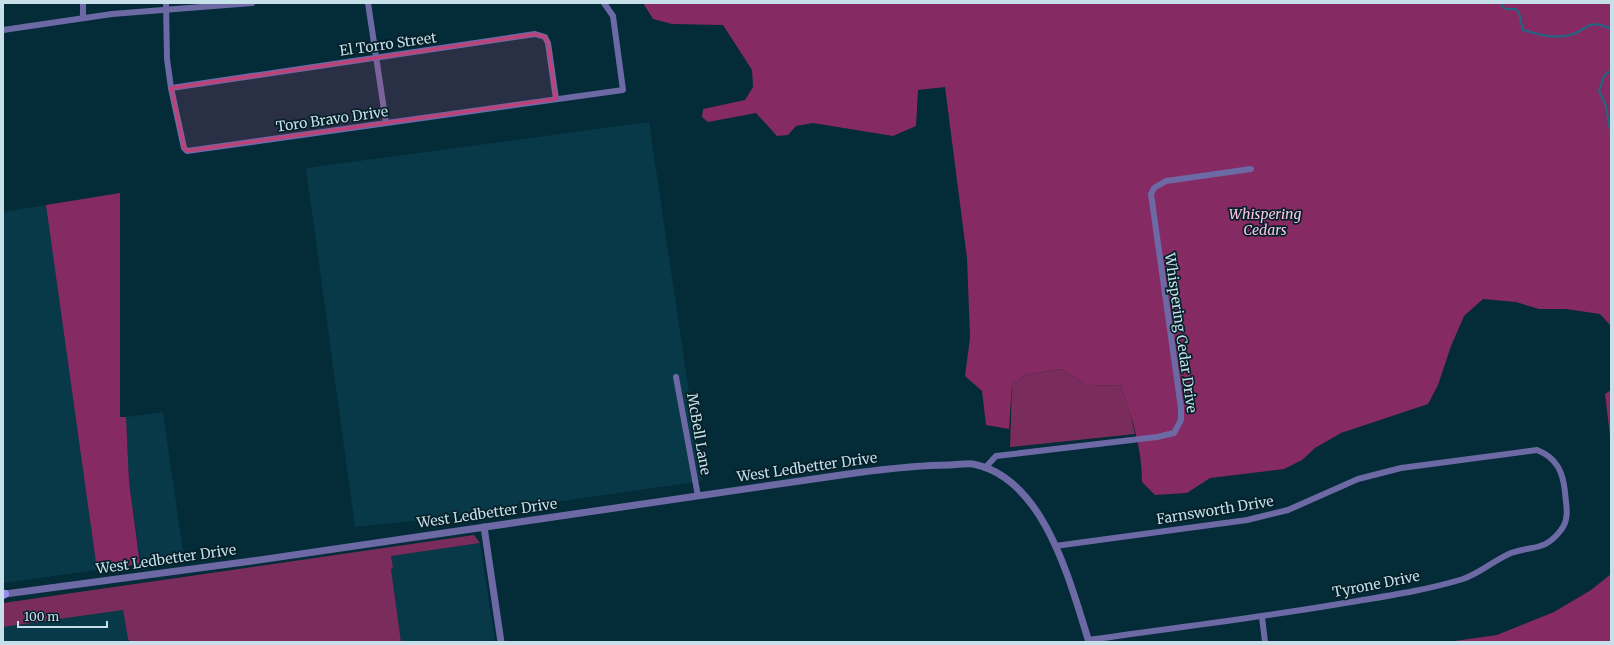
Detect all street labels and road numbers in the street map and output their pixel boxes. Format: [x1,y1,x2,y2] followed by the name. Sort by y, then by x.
[338,28,438,60] street label: El Torro Street
[275,102,389,136] street label: Toro Bravo Drive
[1161,251,1201,414] street label: Whispering Cedar Drive
[683,392,715,476] street label: McBell Lane
[735,448,878,486] street label: West Ledbetter Drive
[1155,492,1275,528] street label: Farnsworth Drive
[415,494,558,532] street label: West Ledbetter Drive
[94,540,237,578] street label: West Ledbetter Drive
[1331,567,1421,601] street label: Tyrone Drive

